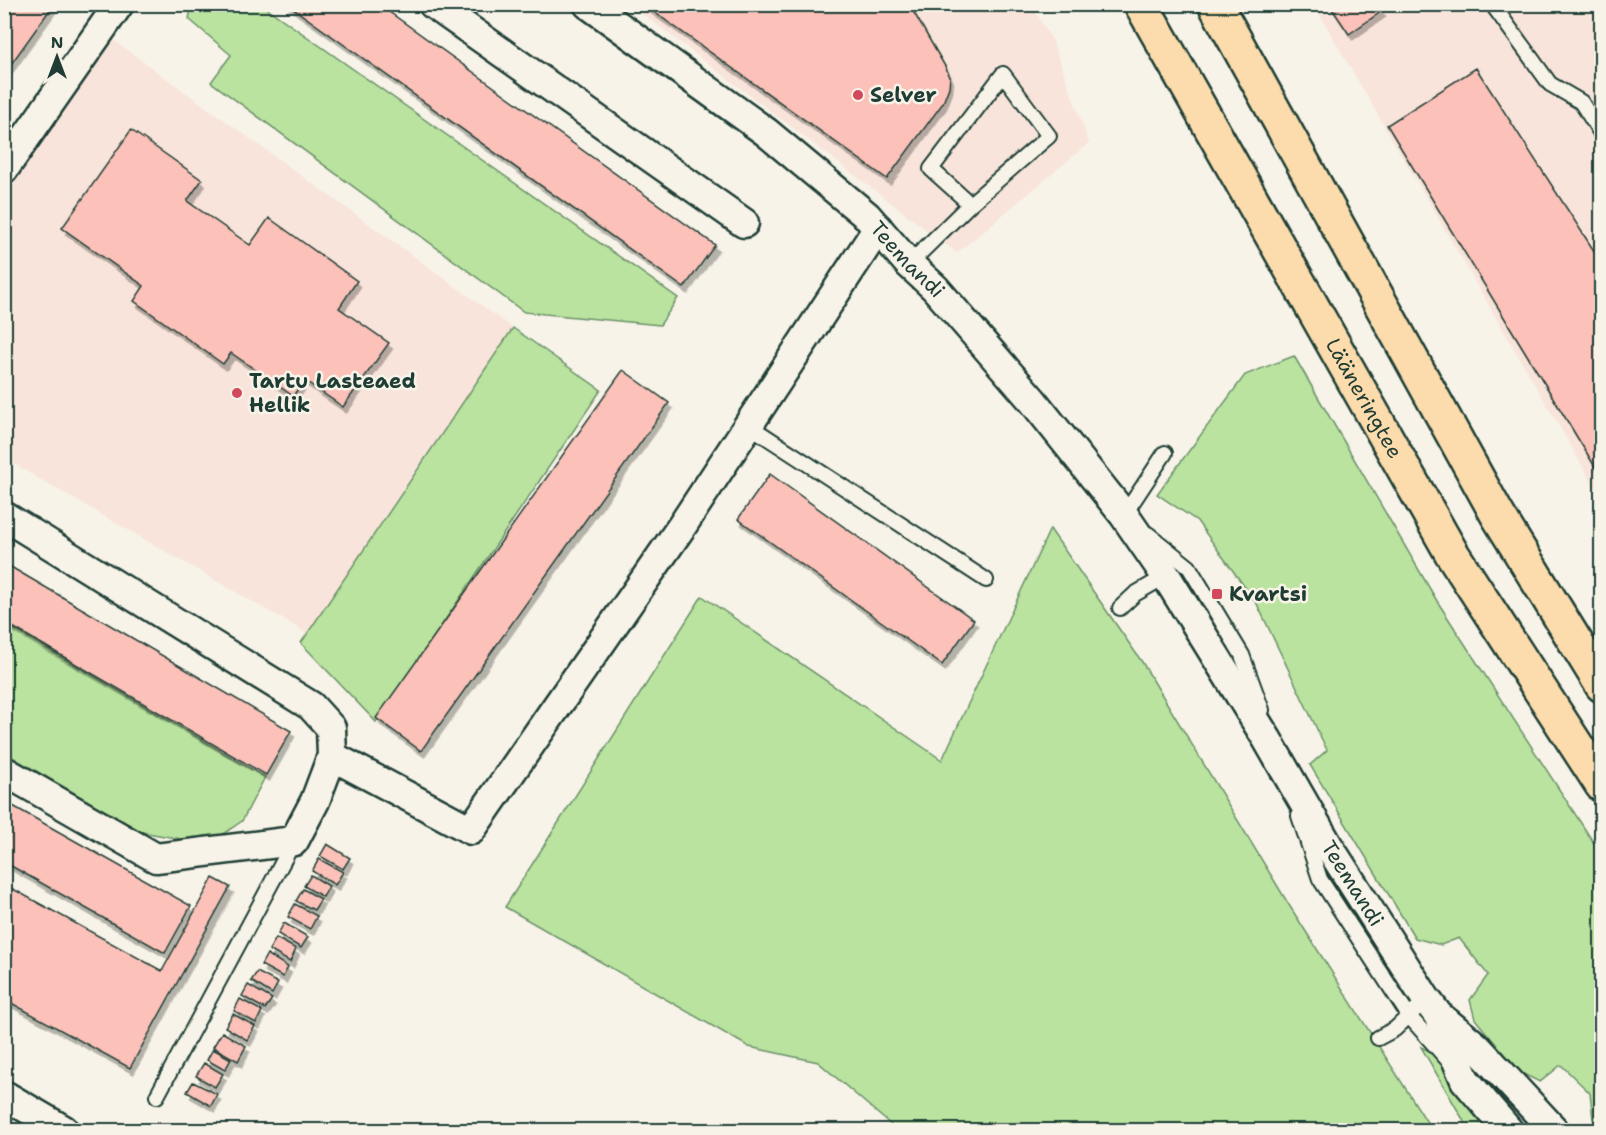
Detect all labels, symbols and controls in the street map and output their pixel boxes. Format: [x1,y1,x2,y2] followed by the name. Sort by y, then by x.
[27,27,87,87] north arrow
[51,32,63,53] text: N
[870,81,937,109] place label: Selver
[851,88,865,102] marker: Selver
[864,215,951,304] street label: Teemandi
[1319,333,1409,464] street label: Lääneringtee
[249,367,416,419] place label: Tartu Lasteaed Hellik
[230,386,244,400] marker: Tartu Lasteaed Hellik
[1229,580,1307,608] place label: Kvartsi
[1210,587,1224,601] marker: Kvartsi
[1315,835,1390,932] street label: Teemandi

